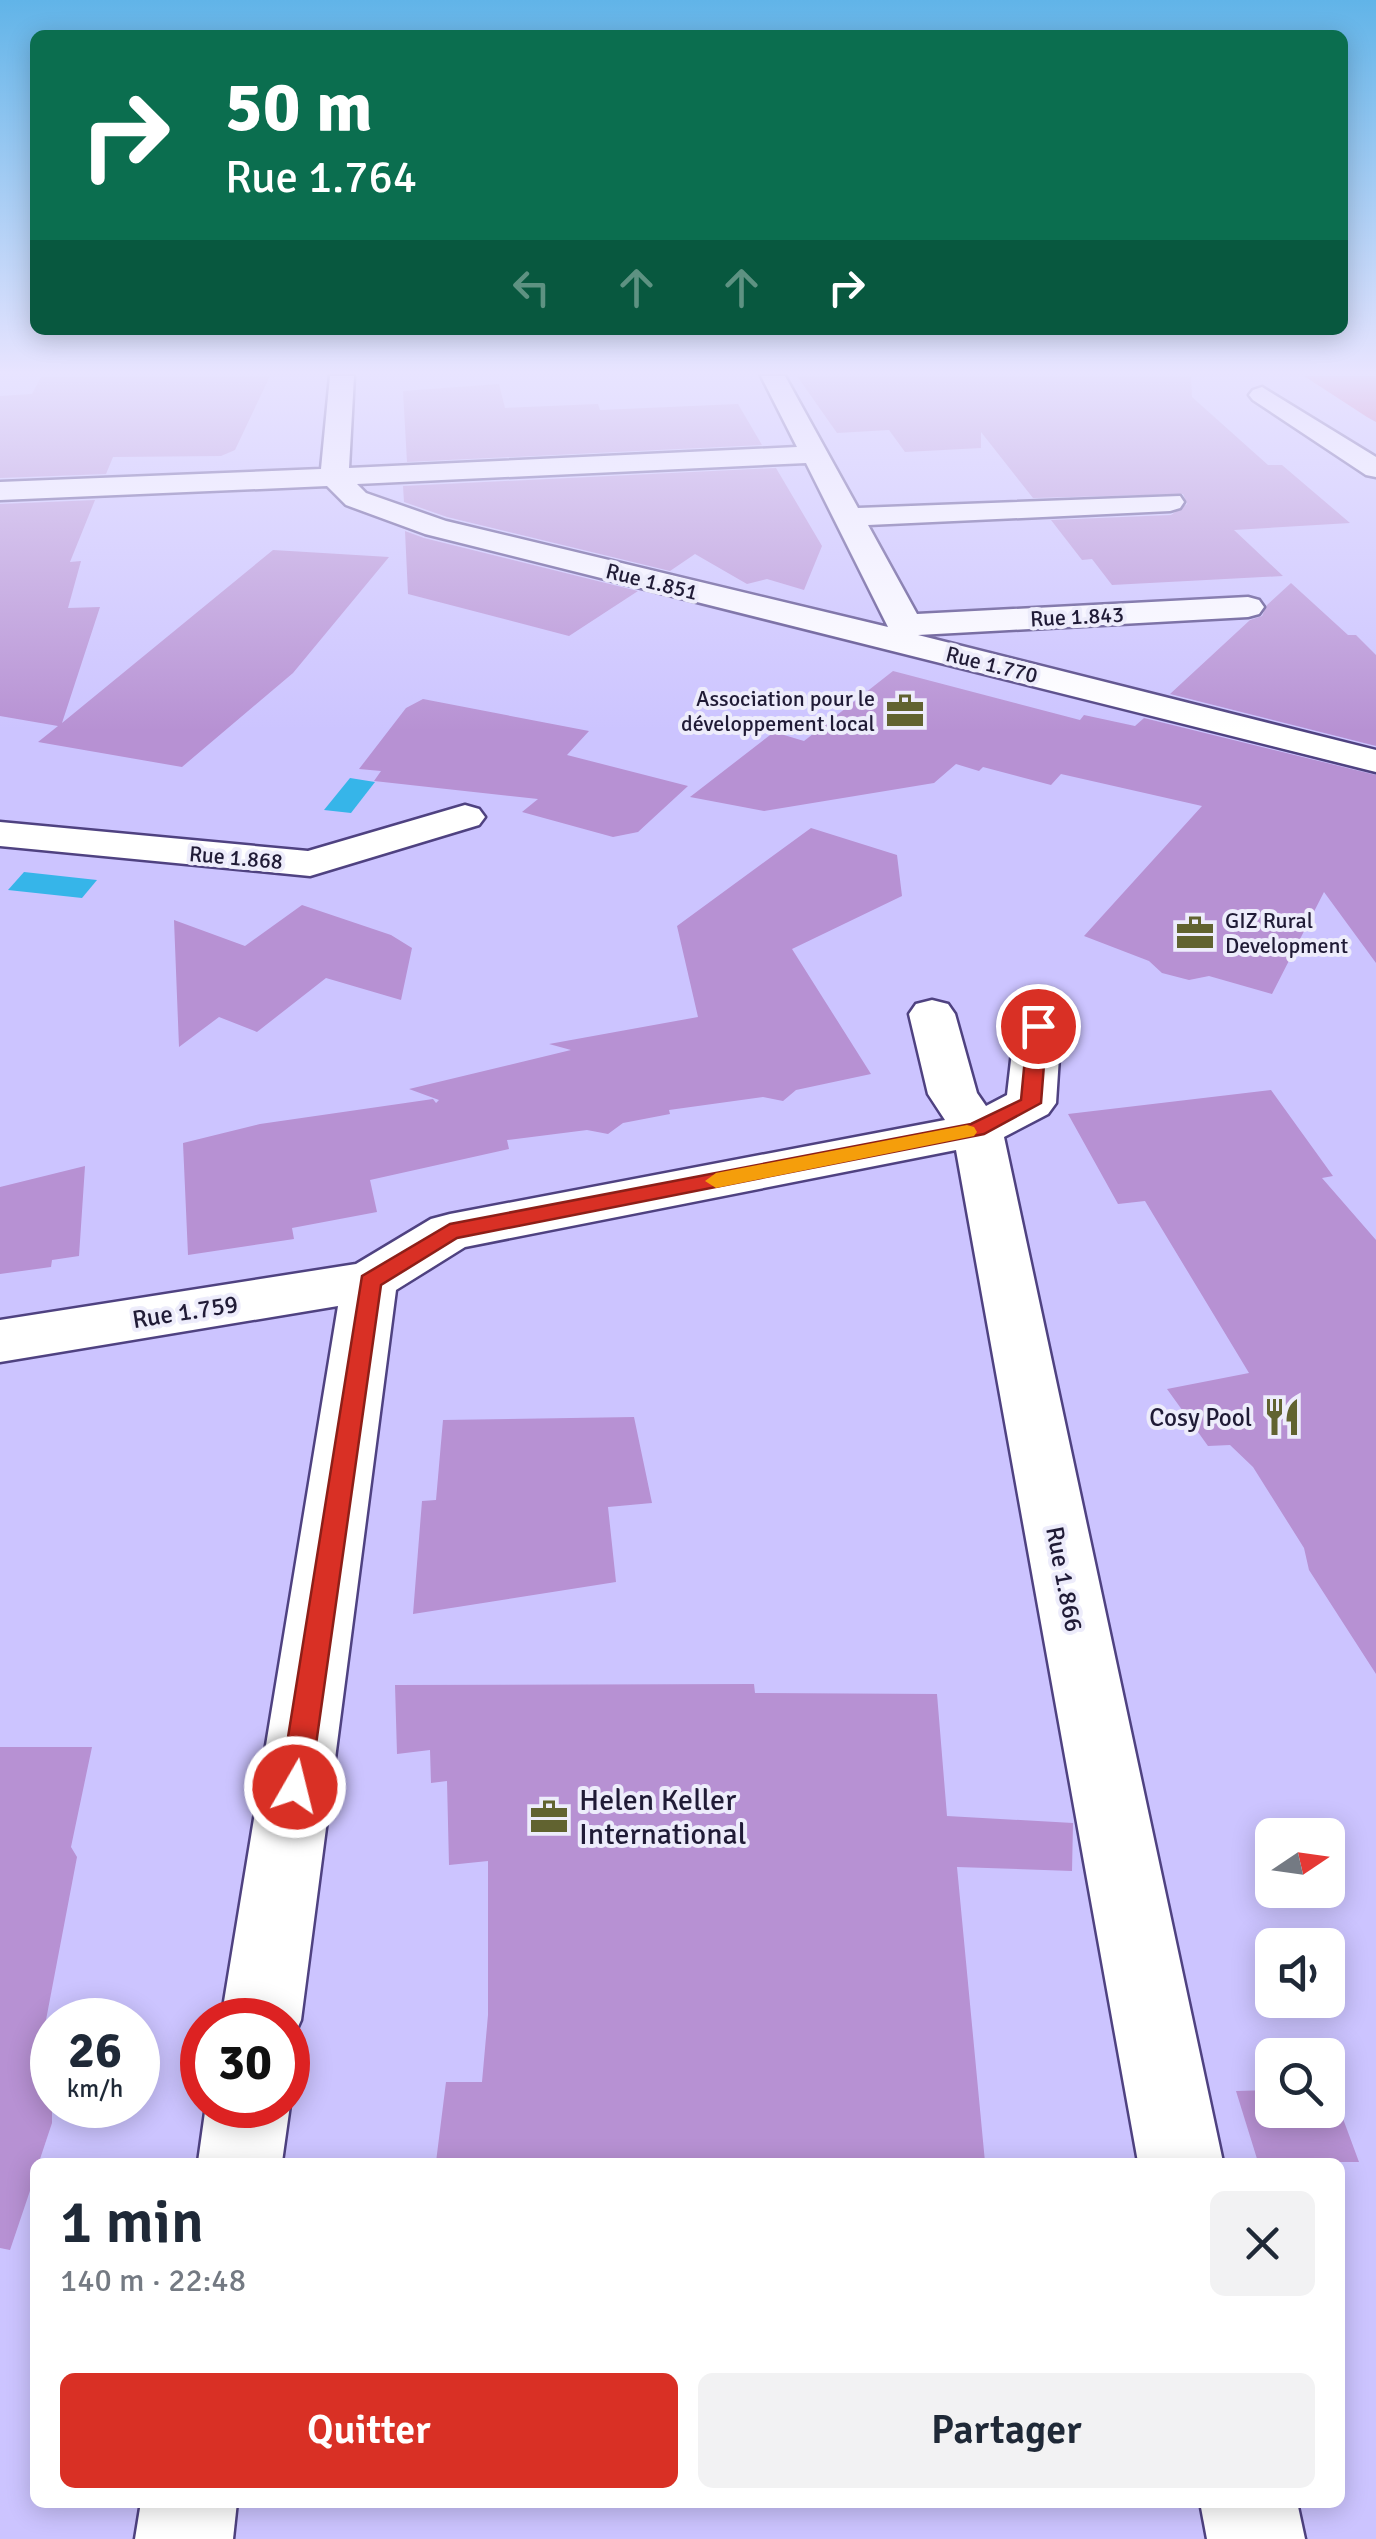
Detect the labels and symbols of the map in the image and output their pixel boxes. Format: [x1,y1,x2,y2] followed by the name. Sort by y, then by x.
[603,557,701,606] street label: Rue 1.851
[1029,601,1125,632] street label: Rue 1.843
[943,640,1041,689] street label: Rue 1.770
[681,685,875,737] place label: Association pour le développement local
[884,690,926,732] office icon: Association pour le développement local
[188,840,284,875] street label: Rue 1.868
[1225,907,1349,959] place label: GIZ Rural Development
[1174,912,1216,954] office icon: GIZ Rural Development
[996,984,1081,1069] pin
[130,1288,240,1335] street label: Rue 1.759
[1261,1396,1303,1438] restaurant icon: Cosy Pool
[1149,1402,1252,1433] place label: Cosy Pool
[1039,1524,1090,1634] street label: Rue 1.866
[243,1735,347,1839] position arrow
[579,1782,747,1853] place label: Helen Keller International
[528,1796,570,1838] office icon: Helen Keller International
[1255,1818,1345,1908] north arrow
[180,1998,310,2128] speed limit sign: 30

